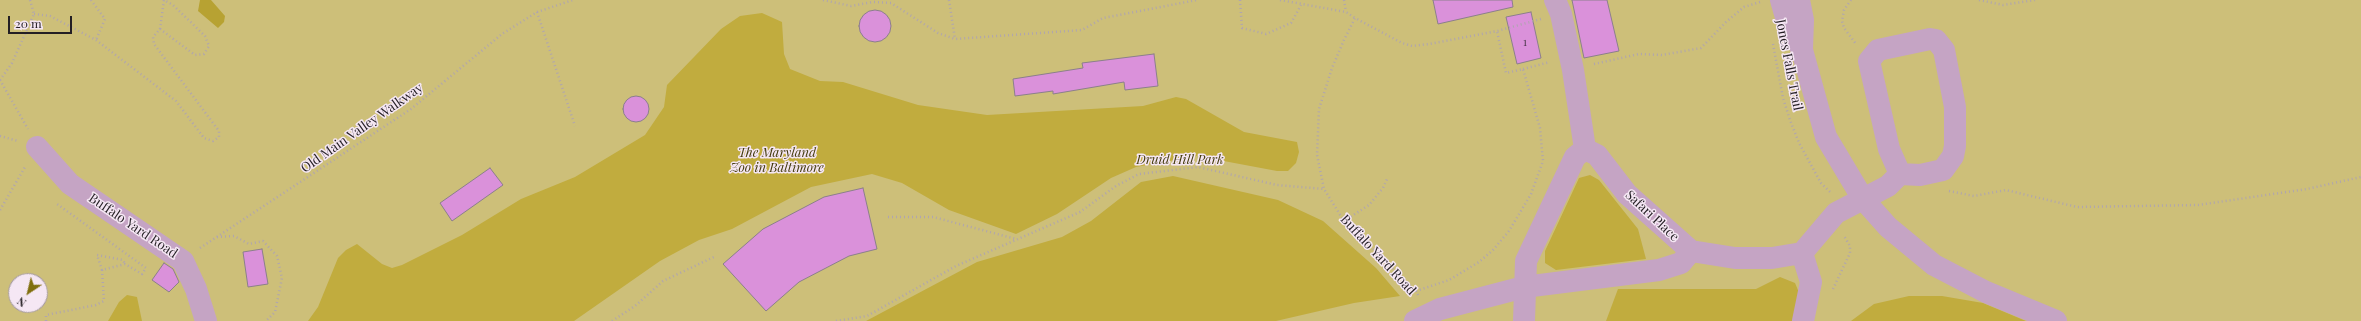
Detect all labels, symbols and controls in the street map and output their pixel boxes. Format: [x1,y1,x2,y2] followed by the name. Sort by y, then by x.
[10,8,74,34] scale bar
[15,15,42,31] text: 20 m
[1773,18,1805,112] street label: Jones Falls Trail
[1523,36,1527,50] house number: 1
[298,80,426,176] street label: Old Main Valley Walkway
[730,145,824,176] park label: The Maryland Zoo in Baltimore
[1136,152,1224,168] park label: Druid Hill Park
[1622,187,1682,245] street label: Safari Place
[86,191,180,261] street label: Buffalo Yard Road
[1337,212,1419,298] street label: Buffalo Yard Road
[8,273,48,313] north arrow
[14,294,29,311] text: N

